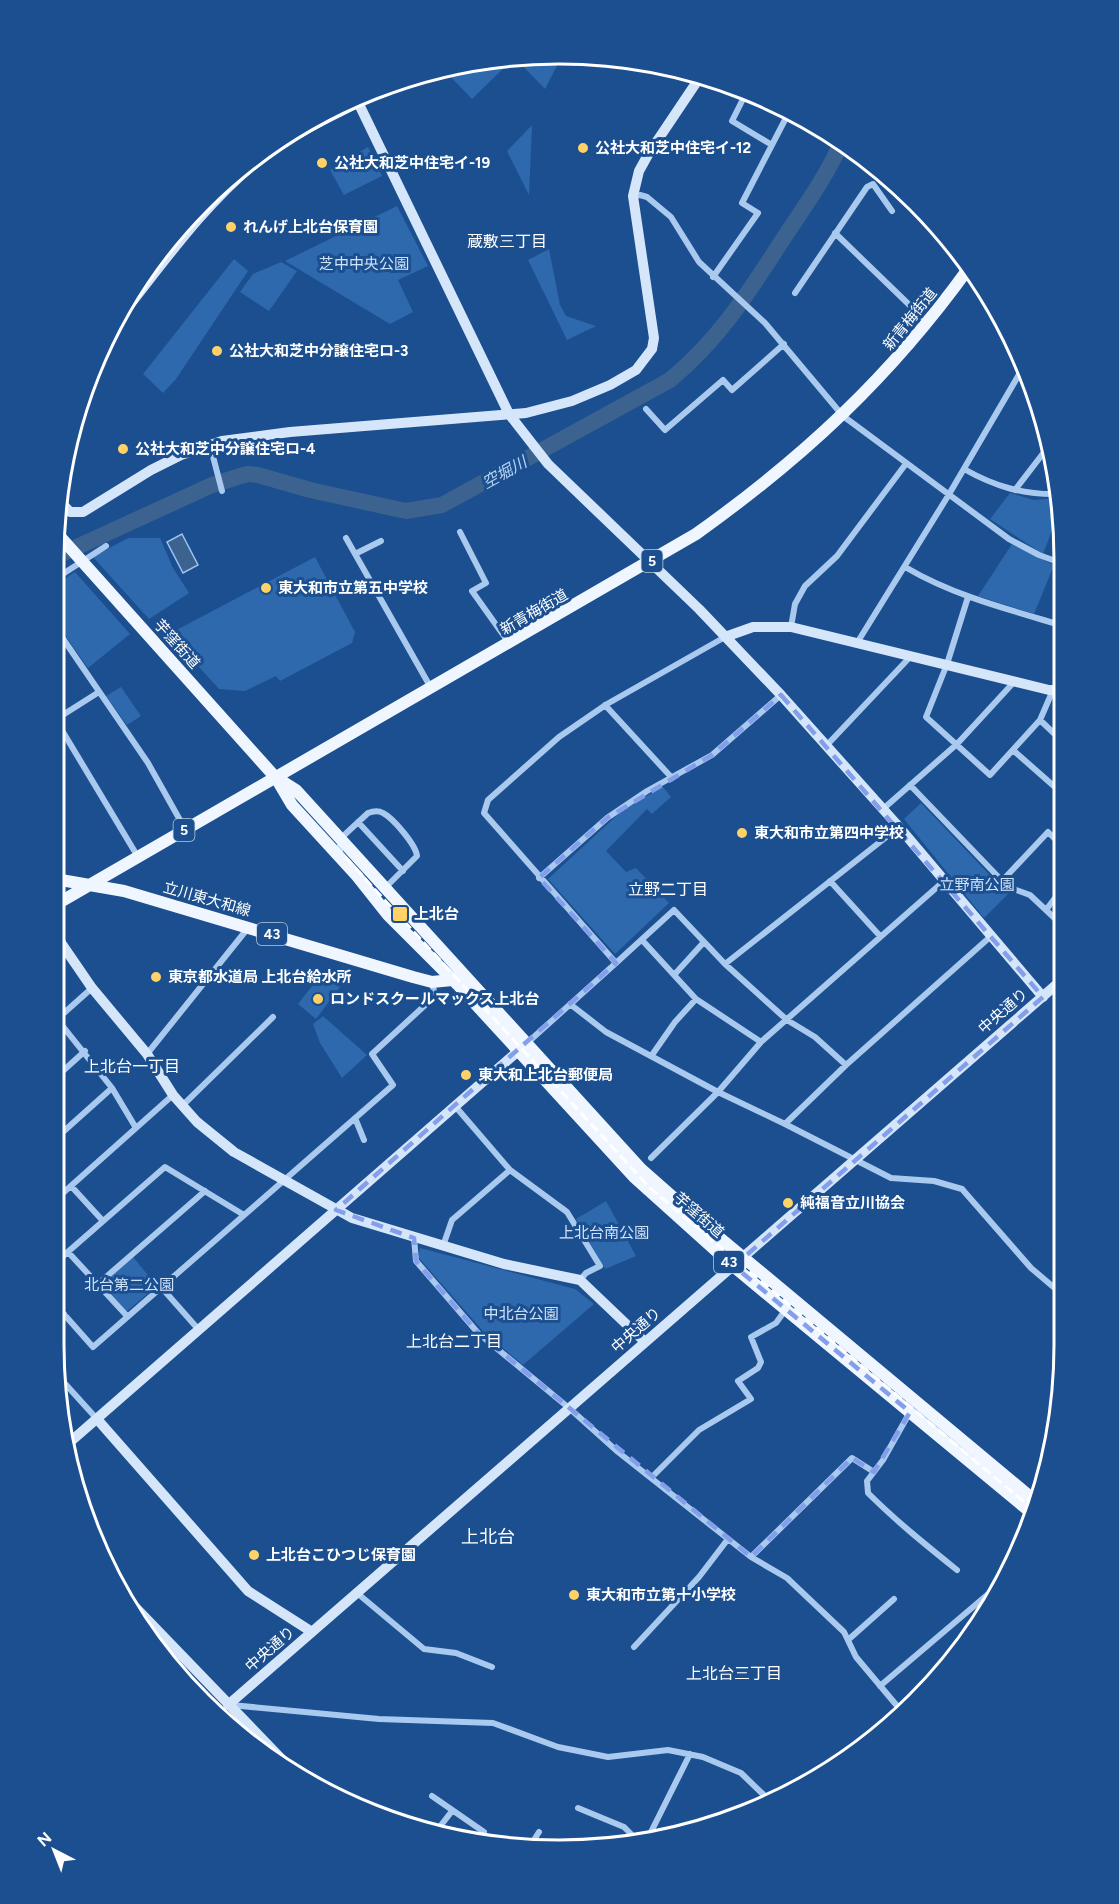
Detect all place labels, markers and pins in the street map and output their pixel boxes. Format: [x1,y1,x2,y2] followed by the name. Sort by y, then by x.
[595,139,751,157] place label: 公社大和芝中住宅イ-12
[576,141,590,155] marker: 公社大和芝中住宅イ-12
[334,154,490,172] place label: 公社大和芝中住宅イ-19
[315,156,329,170] marker: 公社大和芝中住宅イ-19
[243,218,378,236] place label: れんげ上北台保育園
[224,220,238,234] marker: れんげ上北台保育園
[229,342,408,360] place label: 公社大和芝中分譲住宅ロ-3
[210,344,224,358] marker: 公社大和芝中分譲住宅ロ-3
[135,440,316,458] place label: 公社大和芝中分譲住宅ロ-4
[116,442,130,456] marker: 公社大和芝中分譲住宅ロ-4
[278,579,428,597] place label: 東大和市立第五中学校
[259,581,273,595] marker: 東大和市立第五中学校
[754,824,904,842] place label: 東大和市立第四中学校
[735,826,749,840] marker: 東大和市立第四中学校
[391,905,409,923] marker: 上北台
[414,905,459,923] place label: 上北台
[168,968,352,986] place label: 東京都水道局 上北台給水所
[149,970,163,984] marker: 東京都水道局 上北台給水所
[330,990,540,1008] place label: ロンドスクールマックス上北台
[311,992,325,1006] marker: ロンドスクールマックス上北台
[478,1066,613,1084] place label: 東大和上北台郵便局
[459,1068,473,1082] marker: 東大和上北台郵便局
[800,1194,905,1212] place label: 純福音立川協会
[781,1196,795,1210] marker: 純福音立川協会
[266,1546,416,1564] place label: 上北台こひつじ保育園
[247,1548,261,1562] marker: 上北台こひつじ保育園
[586,1586,736,1604] place label: 東大和市立第十小学校
[567,1588,581,1602] marker: 東大和市立第十小学校

